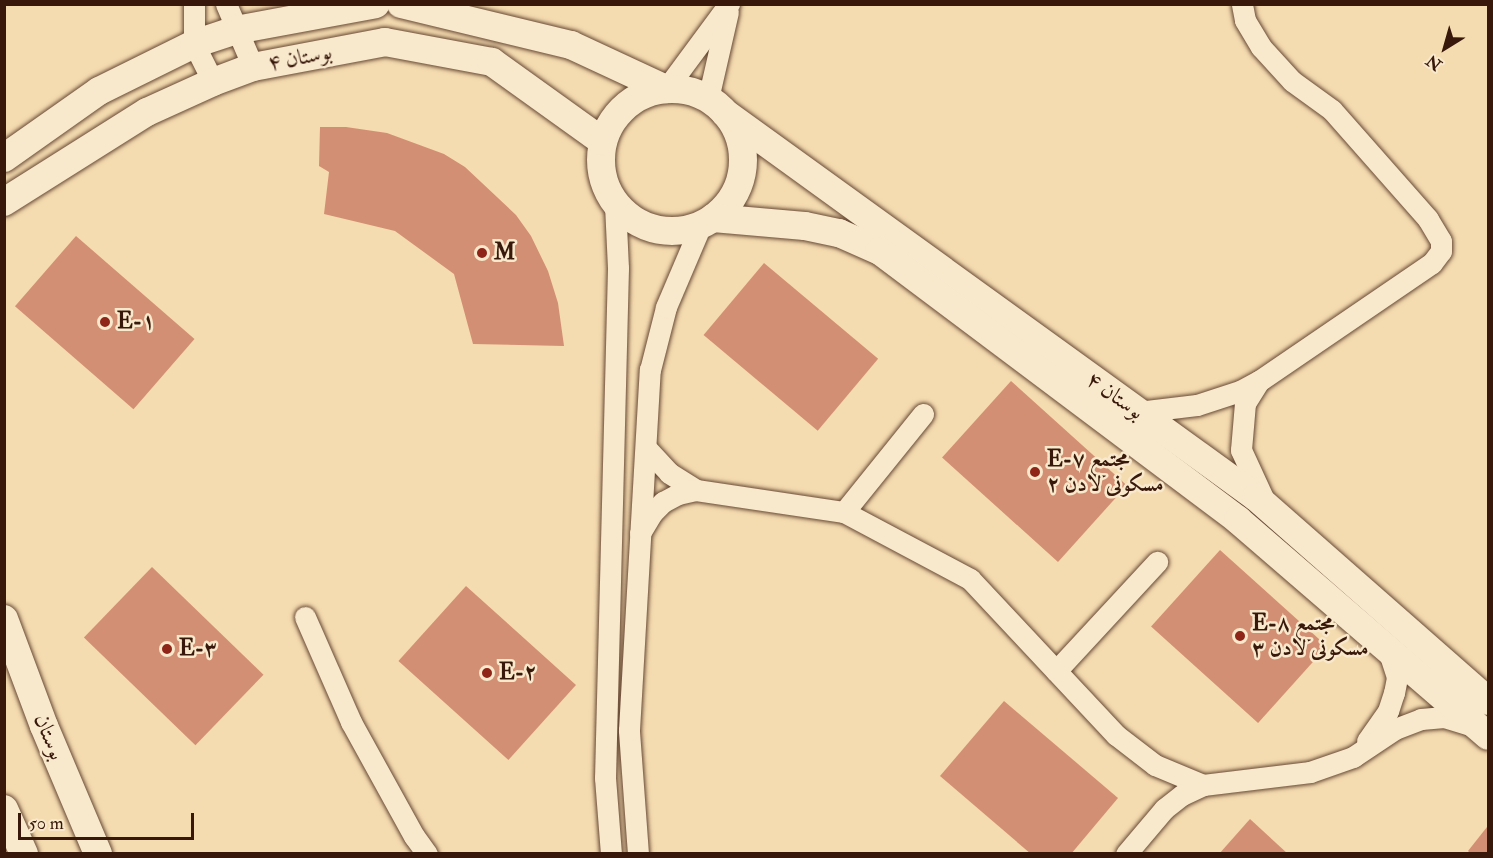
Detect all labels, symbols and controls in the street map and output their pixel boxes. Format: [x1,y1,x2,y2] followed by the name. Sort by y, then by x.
[1415,18,1475,78] north arrow
[266,39,334,77] street label: بوستان ۴
[1422,50,1446,75] text: N
[494,240,515,266] place label: M
[475,246,489,260] marker: M
[117,309,155,335] place label: E-۱
[98,315,112,329] marker: E-۱
[1081,366,1149,426] street label: بوستان ۴
[1047,446,1163,498] place label: E-۷ مجتمع مسکونی لادن ۲
[1028,465,1042,479] marker: E-۷ مجتمع مسکونی لادن ۲
[1252,610,1368,662] place label: E-۸ مجتمع مسکونی لادن ۳
[1233,629,1247,643] marker: E-۸ مجتمع مسکونی لادن ۳
[179,636,217,662] place label: E-۳
[160,642,174,656] marker: E-۳
[499,660,537,686] place label: E-۲
[480,666,494,680] marker: E-۲
[28,710,70,764] street label: بوستان
[21,801,196,839] scale bar
[29,812,64,835] text: 50 m

